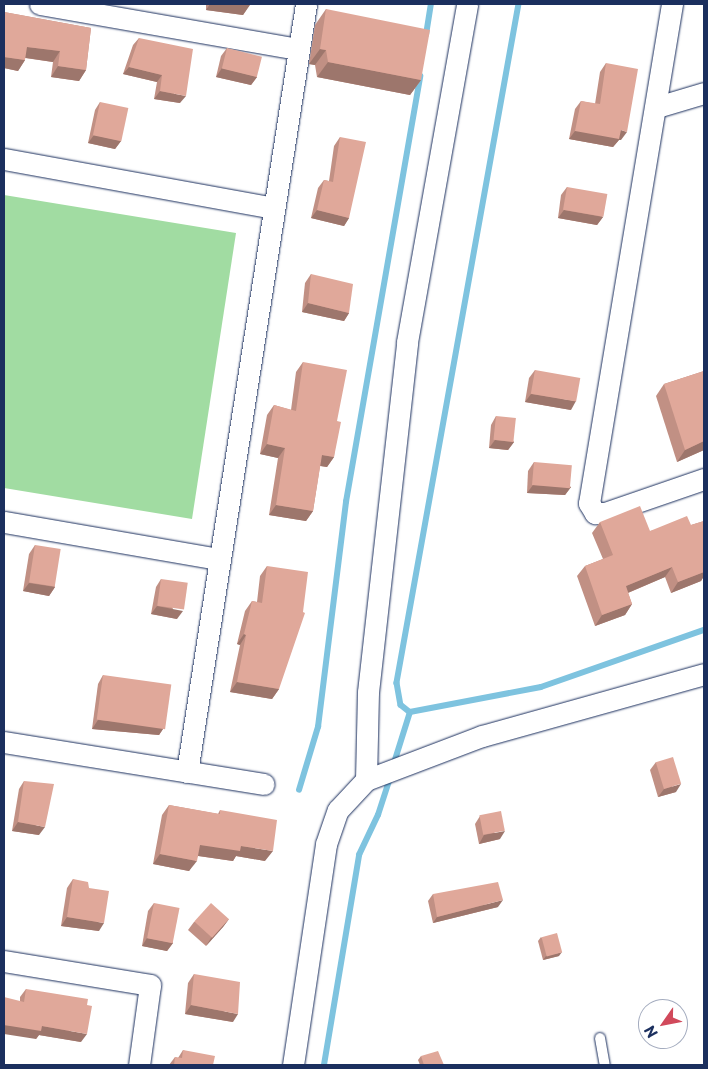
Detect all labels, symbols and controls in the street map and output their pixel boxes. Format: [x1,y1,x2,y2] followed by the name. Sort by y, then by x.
[638,999,688,1049] north arrow
[639,1022,663,1042] text: N

